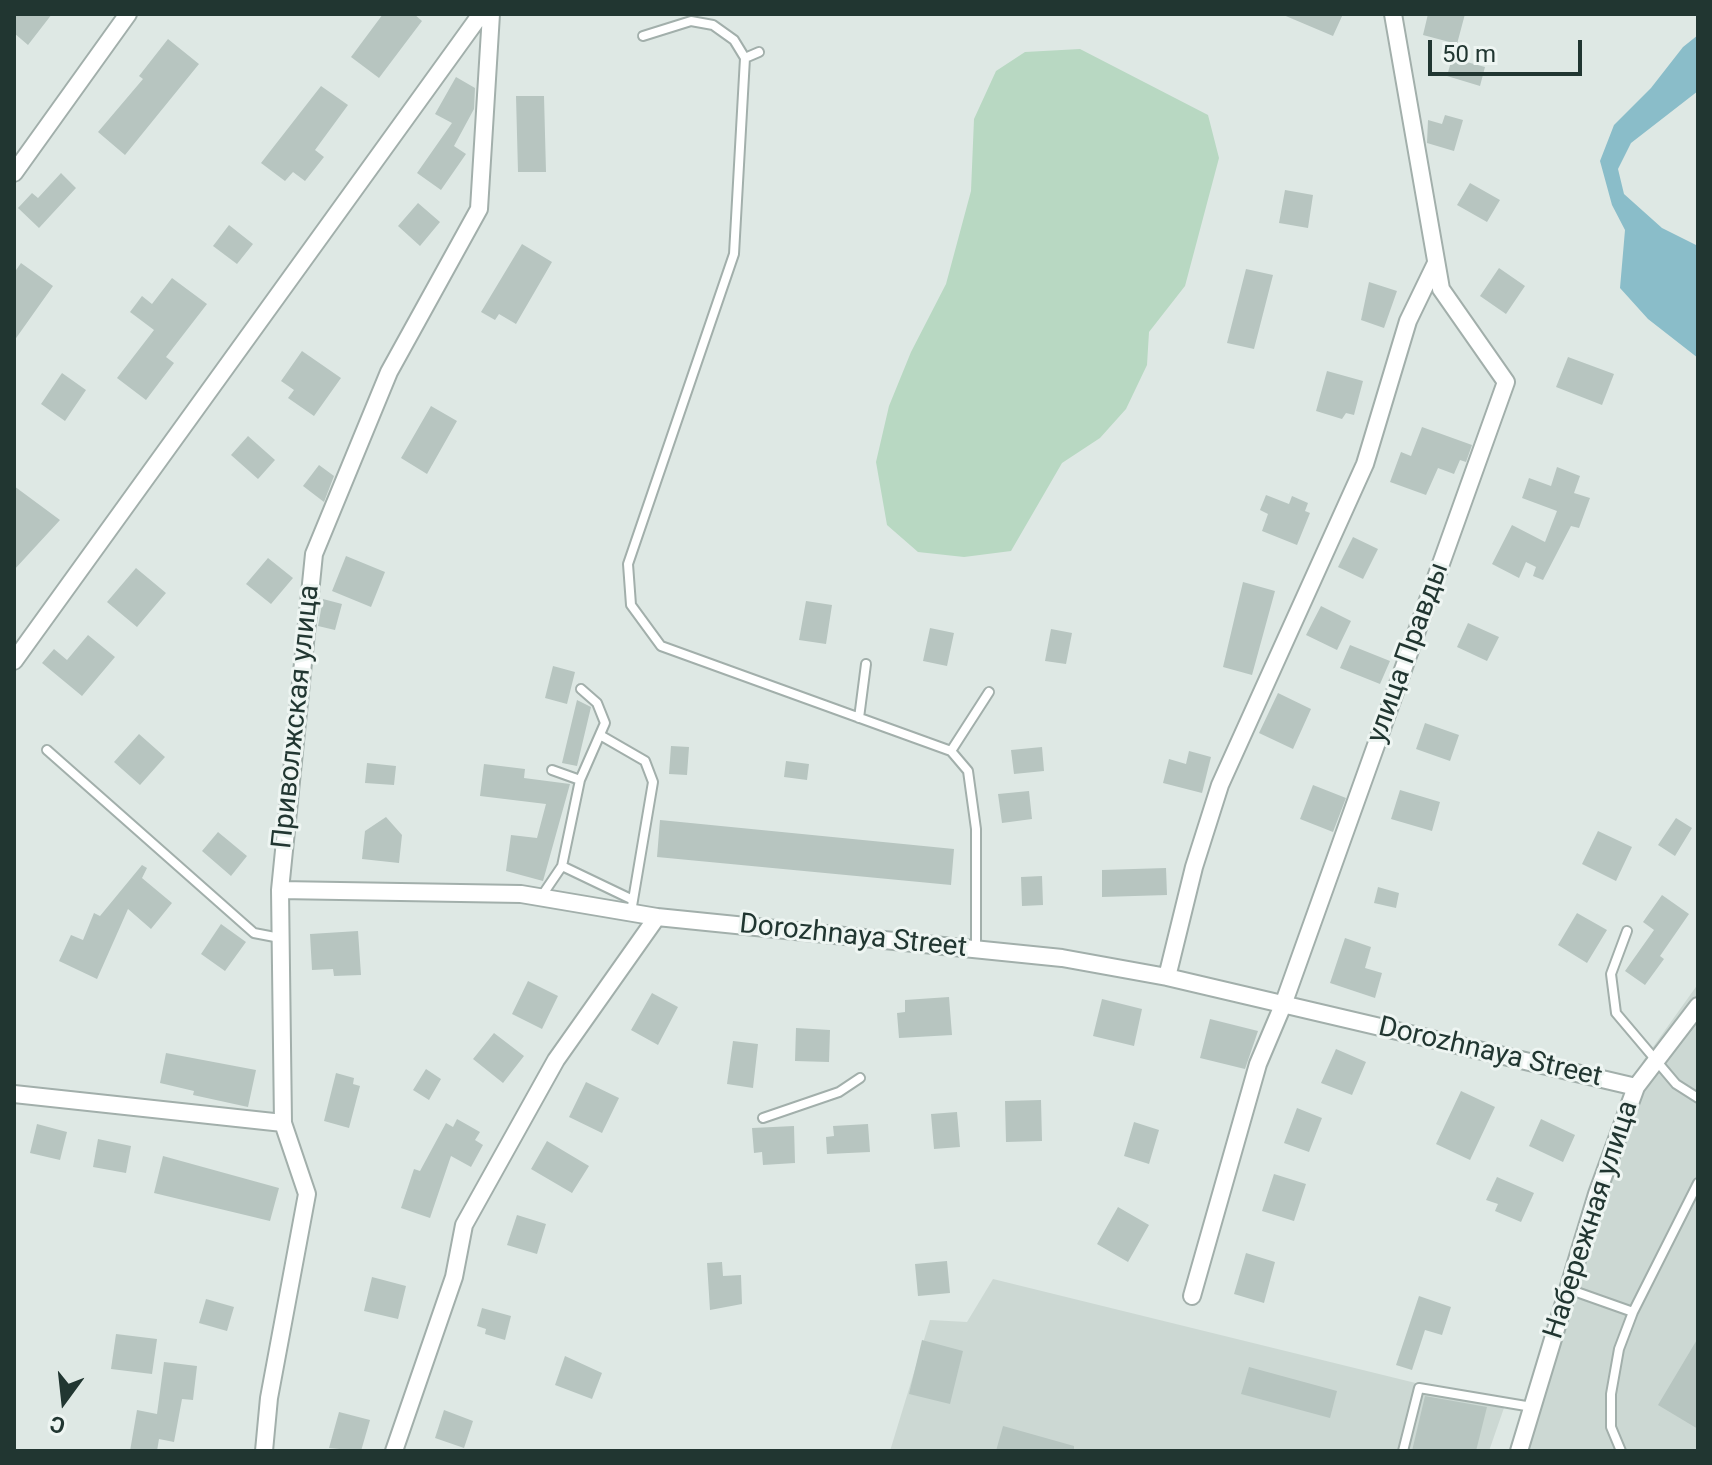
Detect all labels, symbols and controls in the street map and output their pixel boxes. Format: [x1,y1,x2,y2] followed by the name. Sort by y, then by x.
[1432,24,1586,74] scale bar
[1442,40,1496,68] text: 50 m
[1361,558,1457,748] street label: улица Правды
[266,583,328,851] street label: Приволжская улица
[738,908,968,966] street label: Dorozhnaya Street
[1375,1011,1605,1095] street label: Dorozhnaya Street
[1538,1097,1646,1343] street label: Набережная улица
[24,1361,104,1441] north arrow
[47,1411,68,1439] text: С

